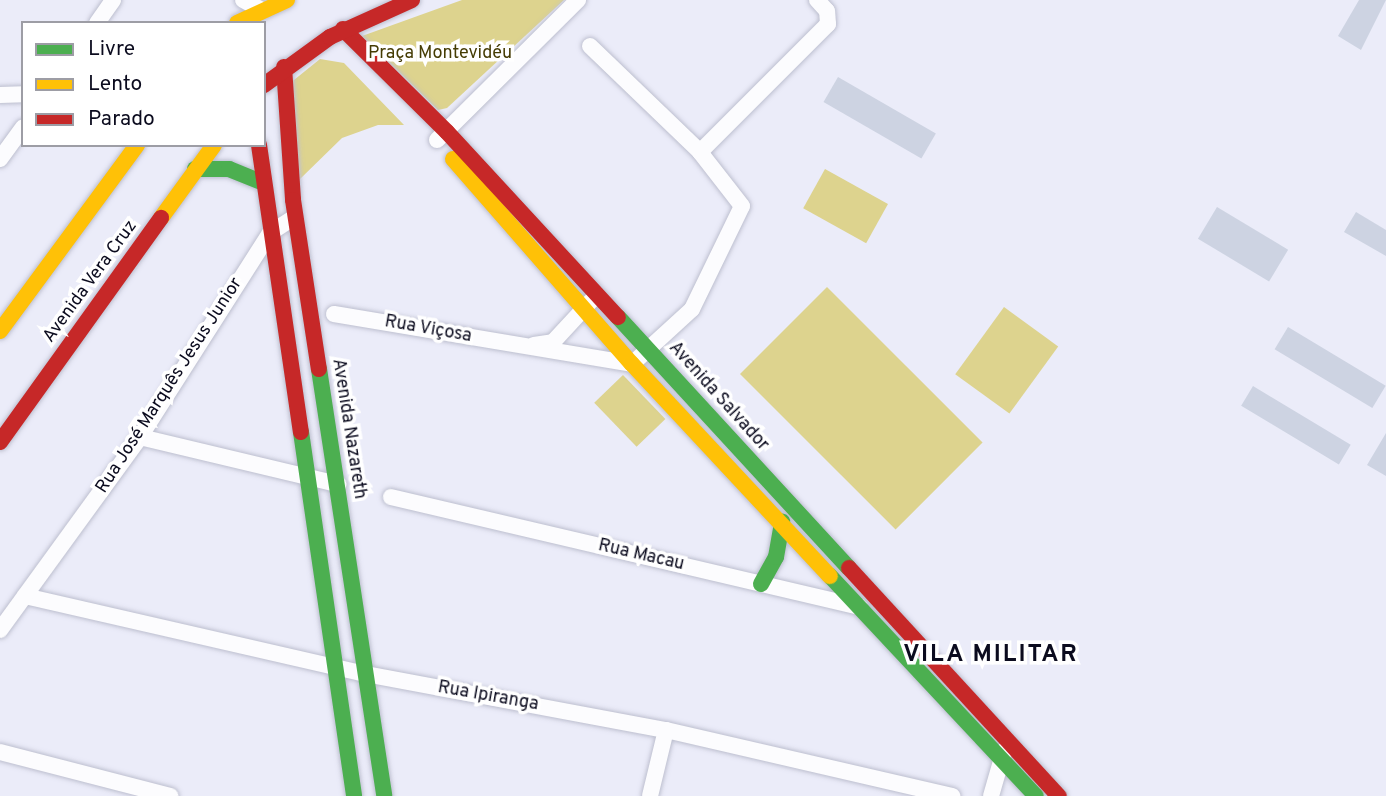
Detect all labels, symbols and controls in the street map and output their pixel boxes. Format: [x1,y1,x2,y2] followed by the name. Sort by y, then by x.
[21,21,266,147] legend
[88,36,135,63] text: Livre
[368,43,512,65] park label: Praça Montevidéu
[88,71,142,98] text: Lento
[88,106,155,133] text: Parado
[39,216,143,348] street label: Avenida Vera Cruz
[92,274,248,498] street label: Rua José Marquês Jesus Junior
[382,312,474,348] street label: Rua Viçosa
[663,338,773,456] street label: Avenida Salvador
[326,357,370,501] street label: Avenida Nazareth
[596,536,686,576] street label: Rua Macau
[904,642,1078,670] district label: VILA MILITAR
[436,678,540,716] street label: Rua Ipiranga

